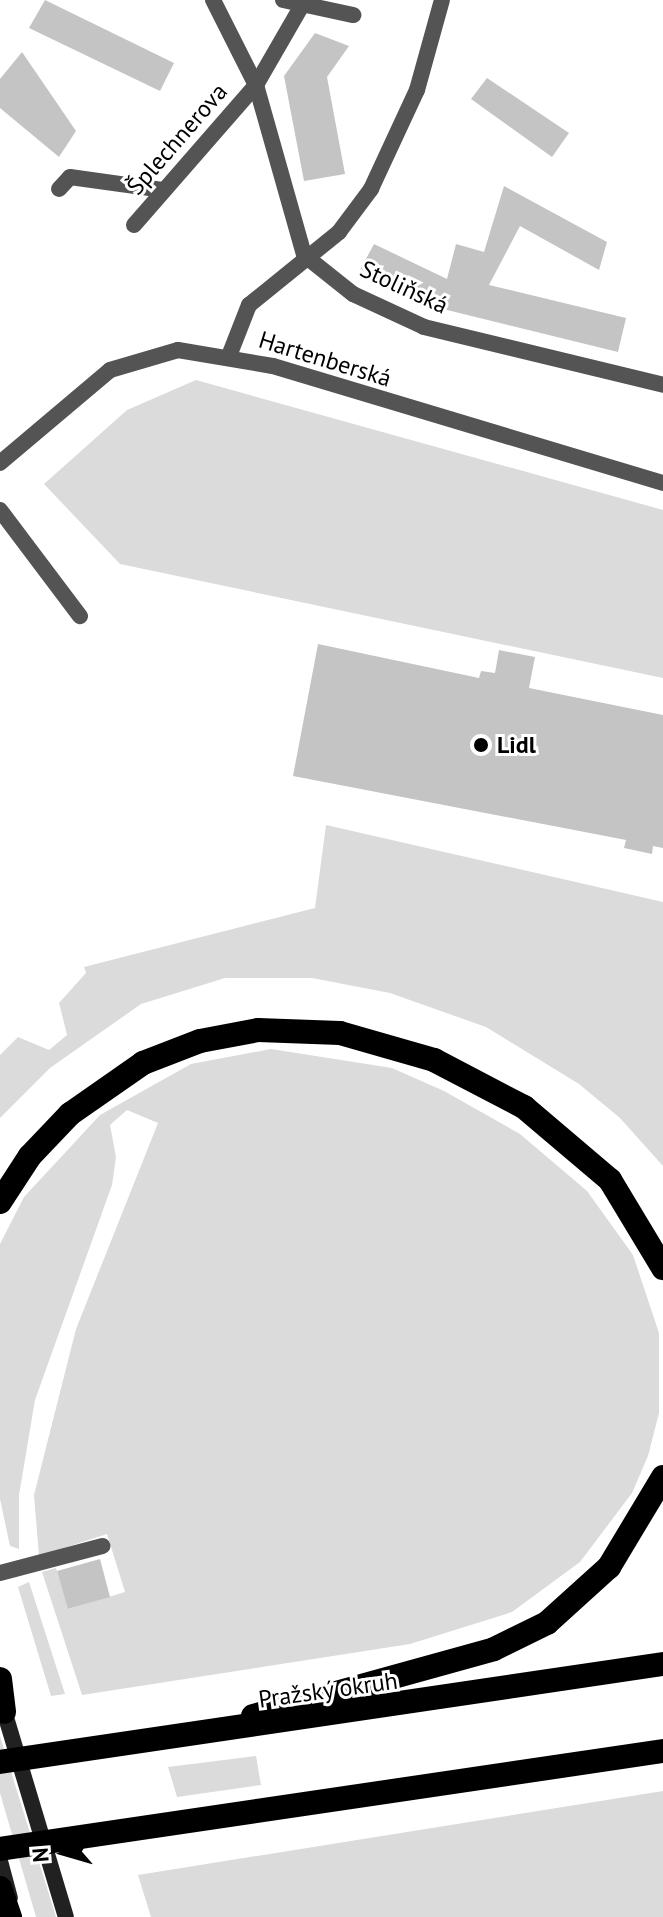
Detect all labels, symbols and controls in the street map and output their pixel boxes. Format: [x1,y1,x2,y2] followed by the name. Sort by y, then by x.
[121,77,233,201] street label: Šplechnerova
[356,254,452,320] street label: Stoliňská
[255,325,395,393] street label: Hartenberská
[497,731,536,759] place label: Lidl
[472,736,490,754] marker: Lidl
[256,1666,400,1714] street label: Pražský okruh
[24,1813,104,1893] north arrow
[26,1847,55,1864] text: N

